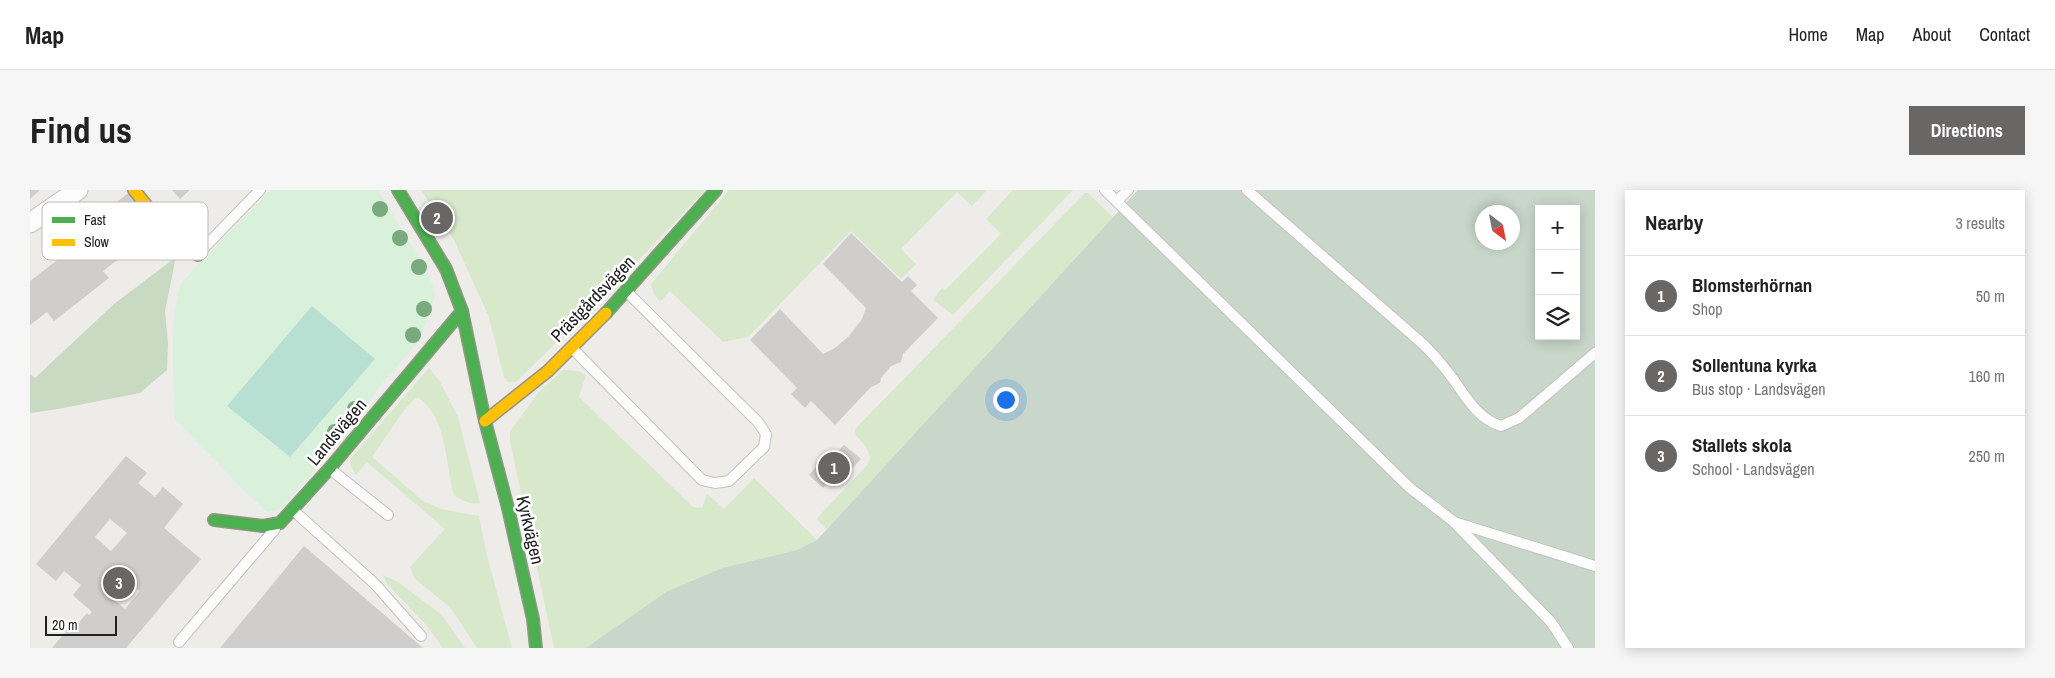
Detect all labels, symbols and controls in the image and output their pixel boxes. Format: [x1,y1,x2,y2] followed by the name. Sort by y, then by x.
[25,19,64,51] text: Map
[1788,22,1828,47] text: Home
[1856,22,1885,47] text: Map
[1913,22,1951,47] text: About
[1979,22,2030,47] text: Contact
[1909,106,2025,155] button: Directions
[30,107,132,154] text: Find us
[421,199,453,237] pin: 2
[42,202,208,260] legend
[1475,205,1520,250] north arrow
[1535,205,1580,340] map controls
[1535,205,1580,250] button: +
[1645,208,1703,237] text: Nearby
[84,211,106,229] text: Fast
[1955,212,2005,234] text: 3 results
[84,233,110,251] text: Slow
[545,250,640,347] street label: Prästgårdsvägen
[1535,250,1580,295] button: −
[1692,272,1812,298] text: Blomsterhörnan
[1657,285,1665,307] text: 1
[1976,285,2005,307] text: 50 m
[1535,295,1580,340] button: layers
[1692,298,1723,320] text: Shop
[1692,352,1817,378] text: Sollentuna kyrka
[1657,365,1665,387] text: 2
[1969,365,2005,387] text: 160 m
[1692,378,1826,400] text: Bus stop · Landsvägen
[993,387,1019,413] your location
[301,393,372,471] street label: Landsvägen
[1692,432,1792,458] text: Stallets skola
[1657,445,1665,467] text: 3
[1969,445,2005,467] text: 250 m
[818,449,850,487] pin: 1
[1692,458,1815,480] text: School · Landsvägen
[510,493,551,567] street label: Kyrkvägen
[103,564,135,602] pin: 3
[45,613,118,636] scale bar
[52,616,78,634] text: 20 m

